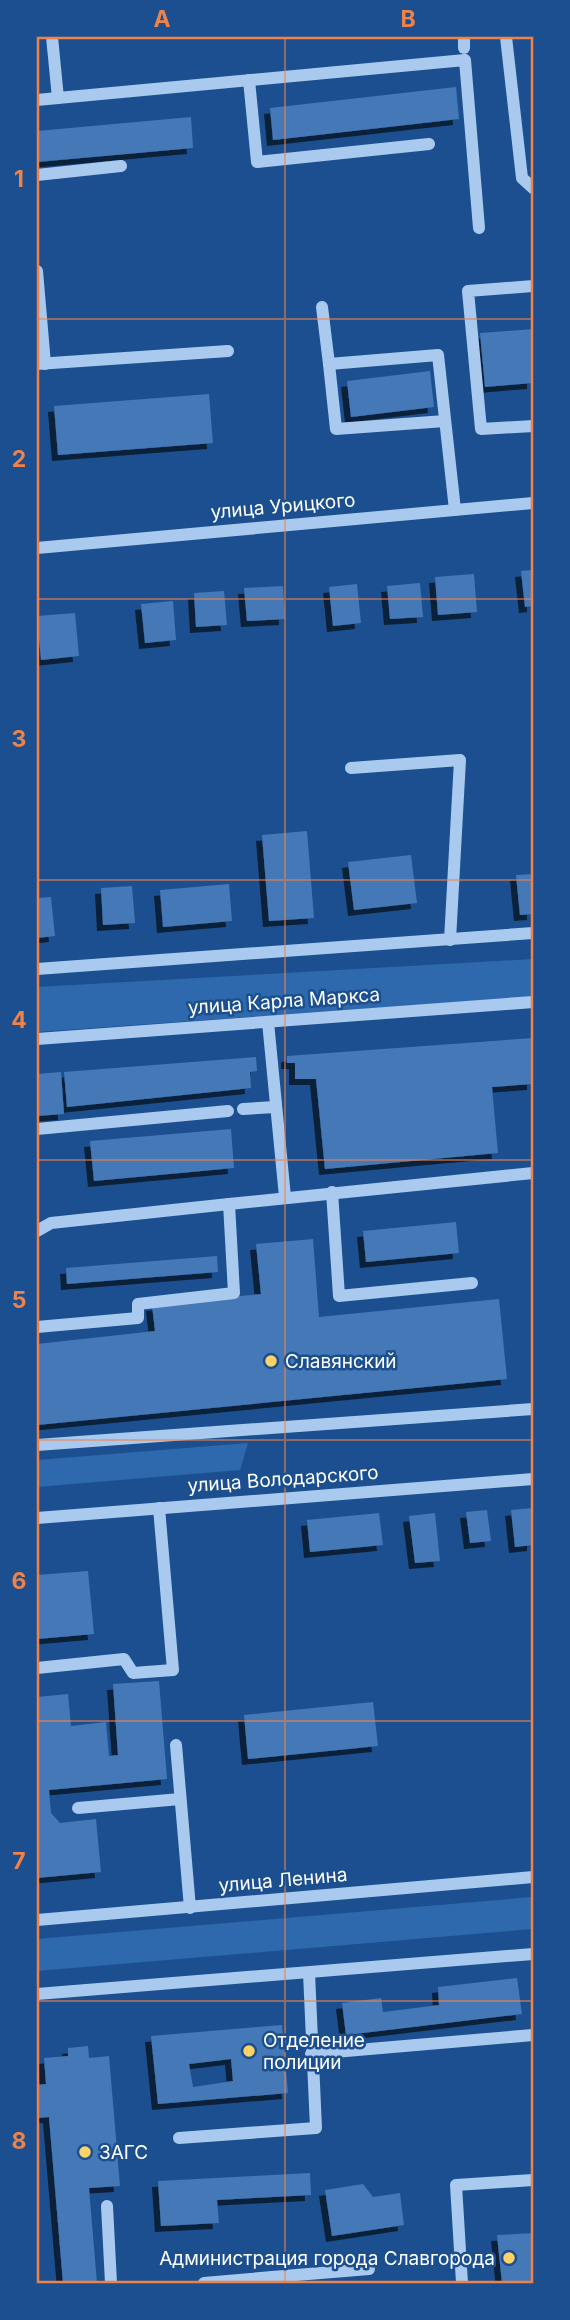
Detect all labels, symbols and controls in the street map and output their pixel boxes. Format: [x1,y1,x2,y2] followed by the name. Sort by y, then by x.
[153,5,171,33] text: A
[400,5,416,33] text: B
[14,165,24,193] text: 1
[12,445,26,473] text: 2
[210,488,356,524] street label: улица Урицкого
[12,725,26,753] text: 3
[187,983,381,1019] street label: улица Карла Маркса
[11,1006,27,1034] text: 4
[12,1286,26,1314] text: 5
[285,1350,397,1373] place label: Славянский
[263,1353,279,1369] marker: Славянский
[187,1461,379,1497] street label: улица Володарского
[12,1567,26,1595] text: 6
[12,1847,26,1875] text: 7
[218,1863,348,1897] street label: улица Ленина
[263,2029,365,2074] place label: Отделение полиции
[241,2043,257,2059] marker: Отделение полиции
[12,2127,26,2155] text: 8
[99,2141,148,2164] place label: ЗАГС
[77,2144,93,2160] marker: ЗАГС
[159,2247,495,2270] place label: Администрация города Славгорода
[501,2250,517,2266] marker: Администрация города Славгорода

